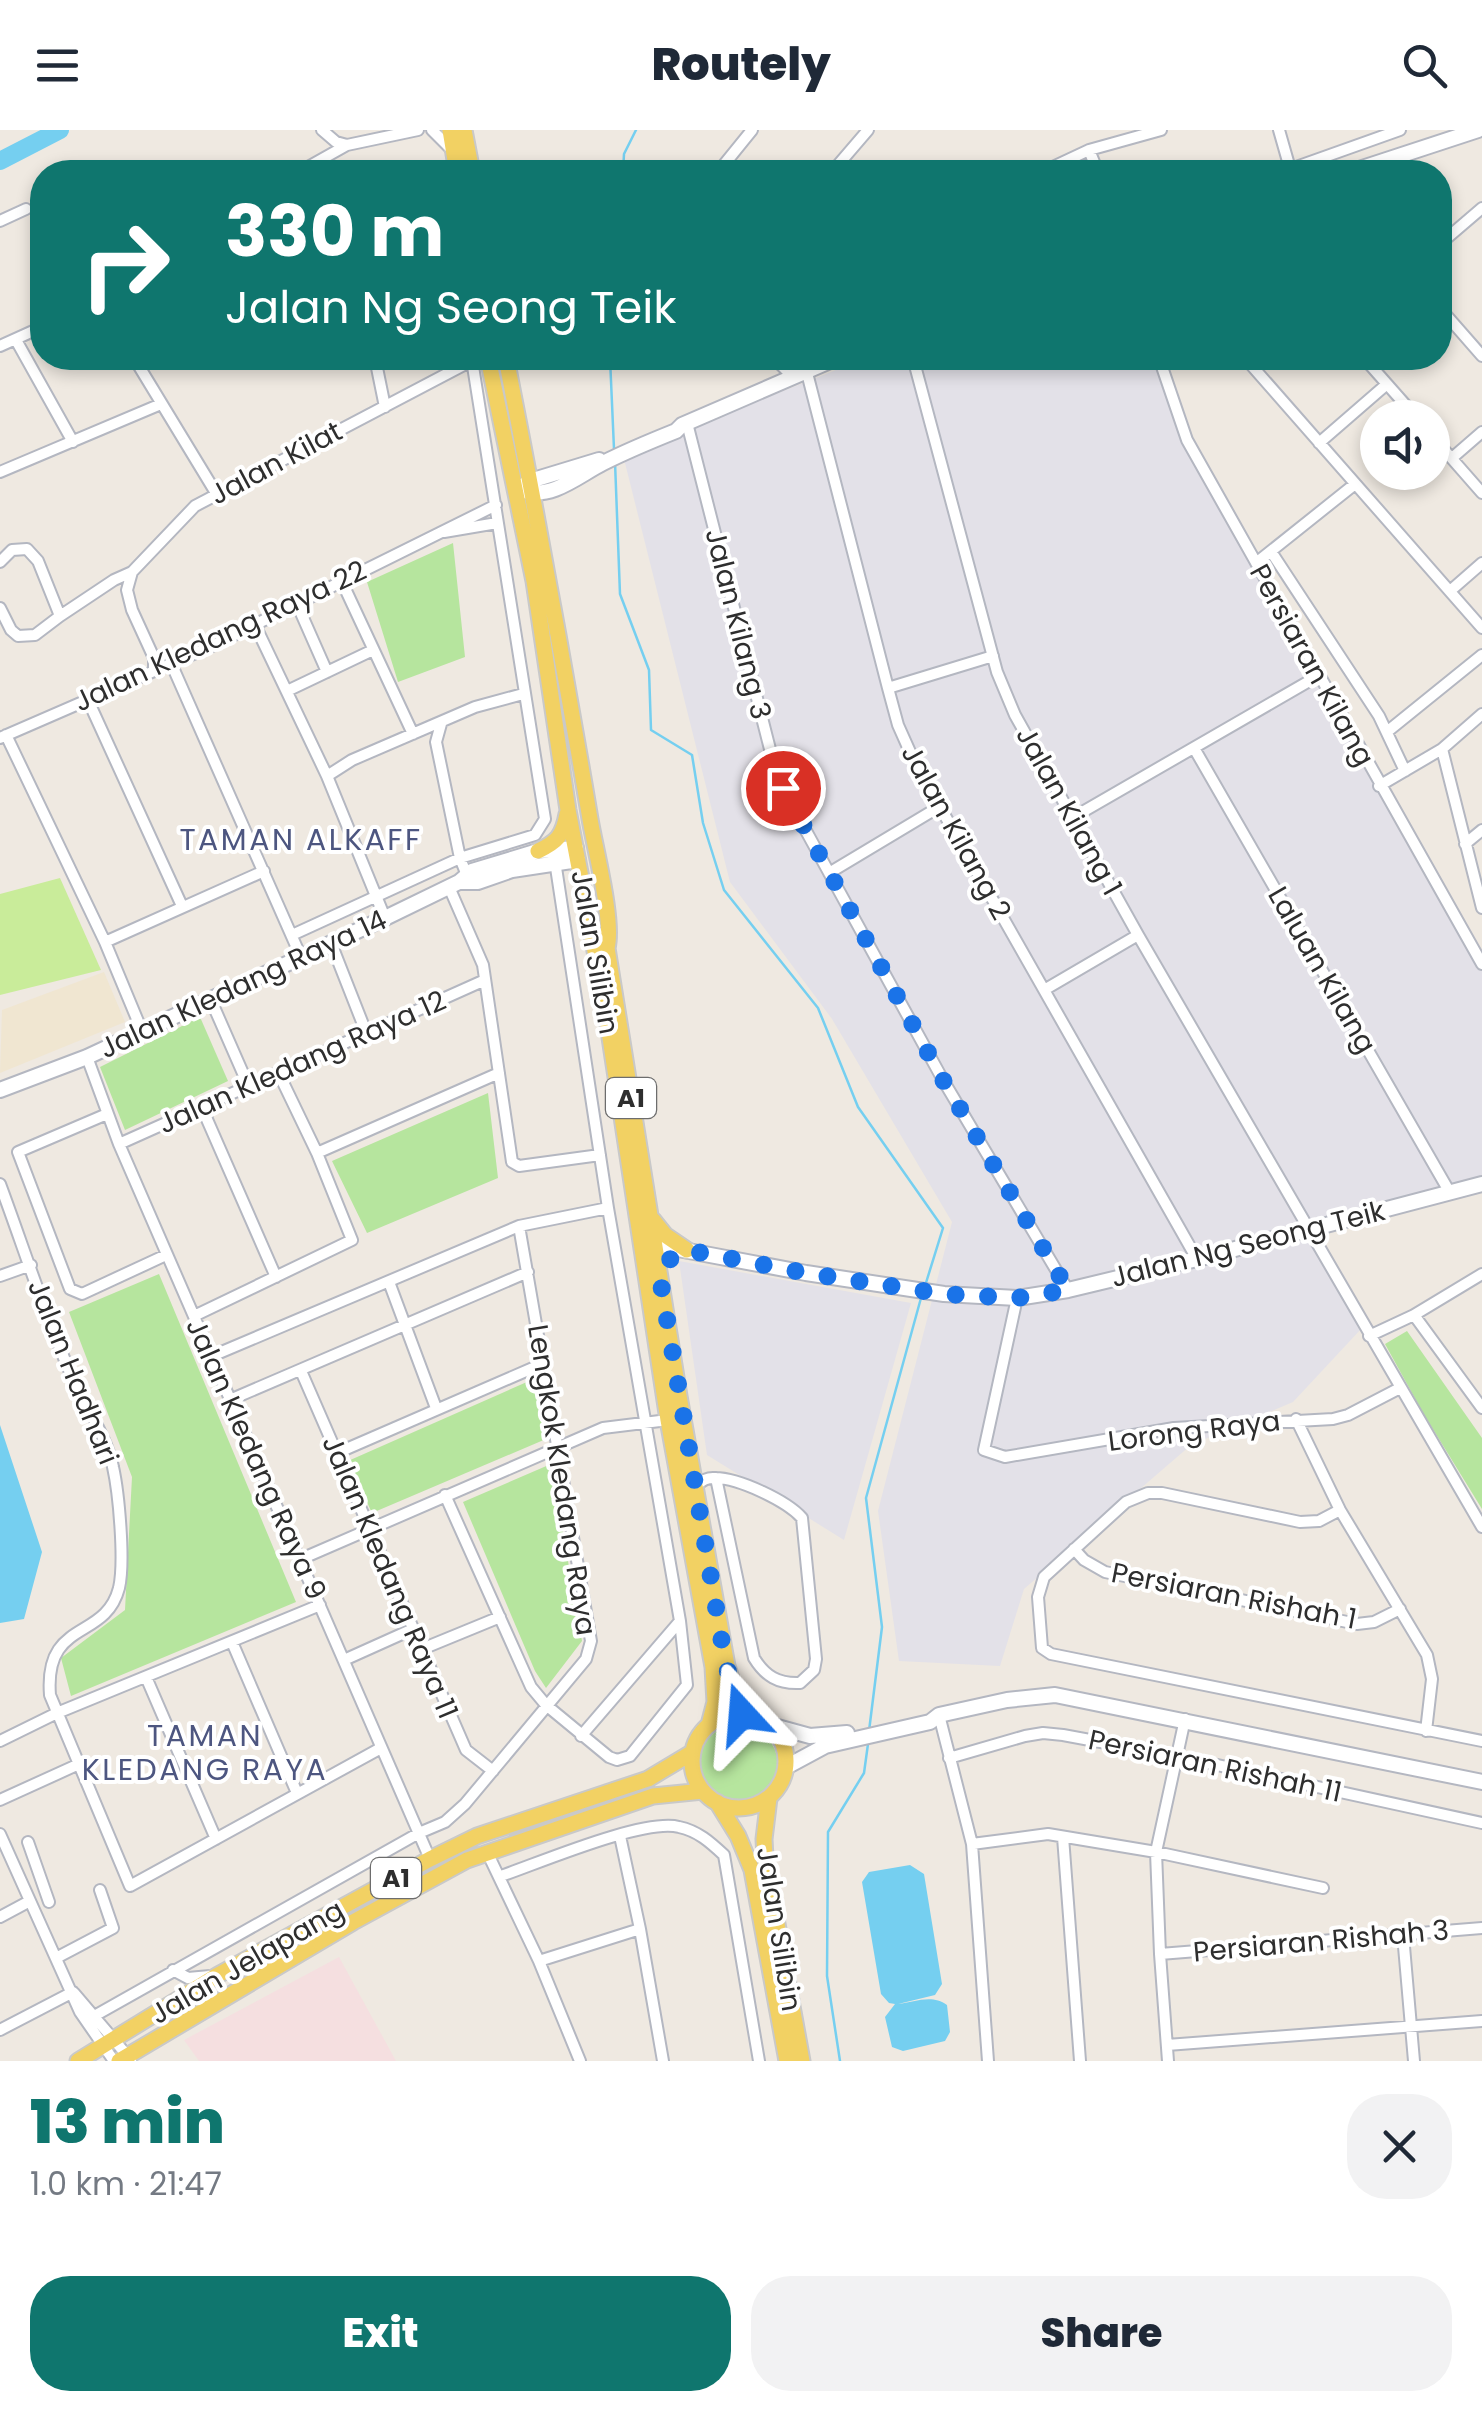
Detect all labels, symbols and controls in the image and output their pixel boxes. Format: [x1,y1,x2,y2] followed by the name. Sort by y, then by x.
[651,33,831,96] text: Routely
[30,38,85,93] icon: menu
[1397,38,1452,93] icon: search
[225,182,444,281] text: 330 m
[60,200,190,330] icon: right
[225,276,677,339] text: Jalan Ng Seong Teik
[1360,400,1450,490] map controls
[1360,400,1450,490] button: sound
[203,412,349,514] street label: Jalan Kilat
[695,525,781,723] street label: Jalan Kilang 3
[67,551,373,721] street label: Jalan Kledang Raya 22
[1240,557,1384,773] street label: Persiaran Kilang
[1006,719,1132,903] street label: Jalan Kilang 1
[892,737,1020,927] street label: Jalan Kilang 2
[741,746,826,831] pin
[756,761,811,816] icon: arrive
[179,818,423,861] district label: TAMAN ALKAFF
[561,867,629,1037] street label: Jalan Silibin
[1258,879,1386,1061] street label: Laluan Kilang
[93,900,393,1068] street label: Jalan Kledang Raya 14
[152,981,452,1143] street label: Jalan Kledang Raya 12
[606,1078,656,1118] road number: A1
[1107,1191,1390,1297] street label: Jalan Ng Seong Teik
[18,1274,128,1470] street label: Jalan Hadhari
[176,1312,336,1606] street label: Jalan Kledang Raya 9
[518,1322,606,1638] street label: Lengkok Kledang Raya
[1106,1401,1282,1461] street label: Lorong Raya
[313,1429,467,1725] street label: Jalan Kledang Raya 11
[1108,1553,1360,1639] street label: Persiaran Rishah 1
[690,1662,794,1766] position arrow
[82,1714,328,1791] district label: TAMAN KLEDANG RAYA
[1085,1720,1345,1812] street label: Persiaran Rishah 11
[747,1844,811,2014] street label: Jalan Silibin
[371,1858,421,1898] road number: A1
[143,1891,351,2033] street label: Jalan Jelapang
[1192,1910,1450,1972] street label: Persiaran Rishah 3
[30,2080,225,2164] text: 13 min
[1347,2094,1452,2199] button: close
[30,2161,222,2206] text: 1.0 km · 21:47
[30,2276,731,2391] button: Exit
[751,2276,1452,2391] button: Share

